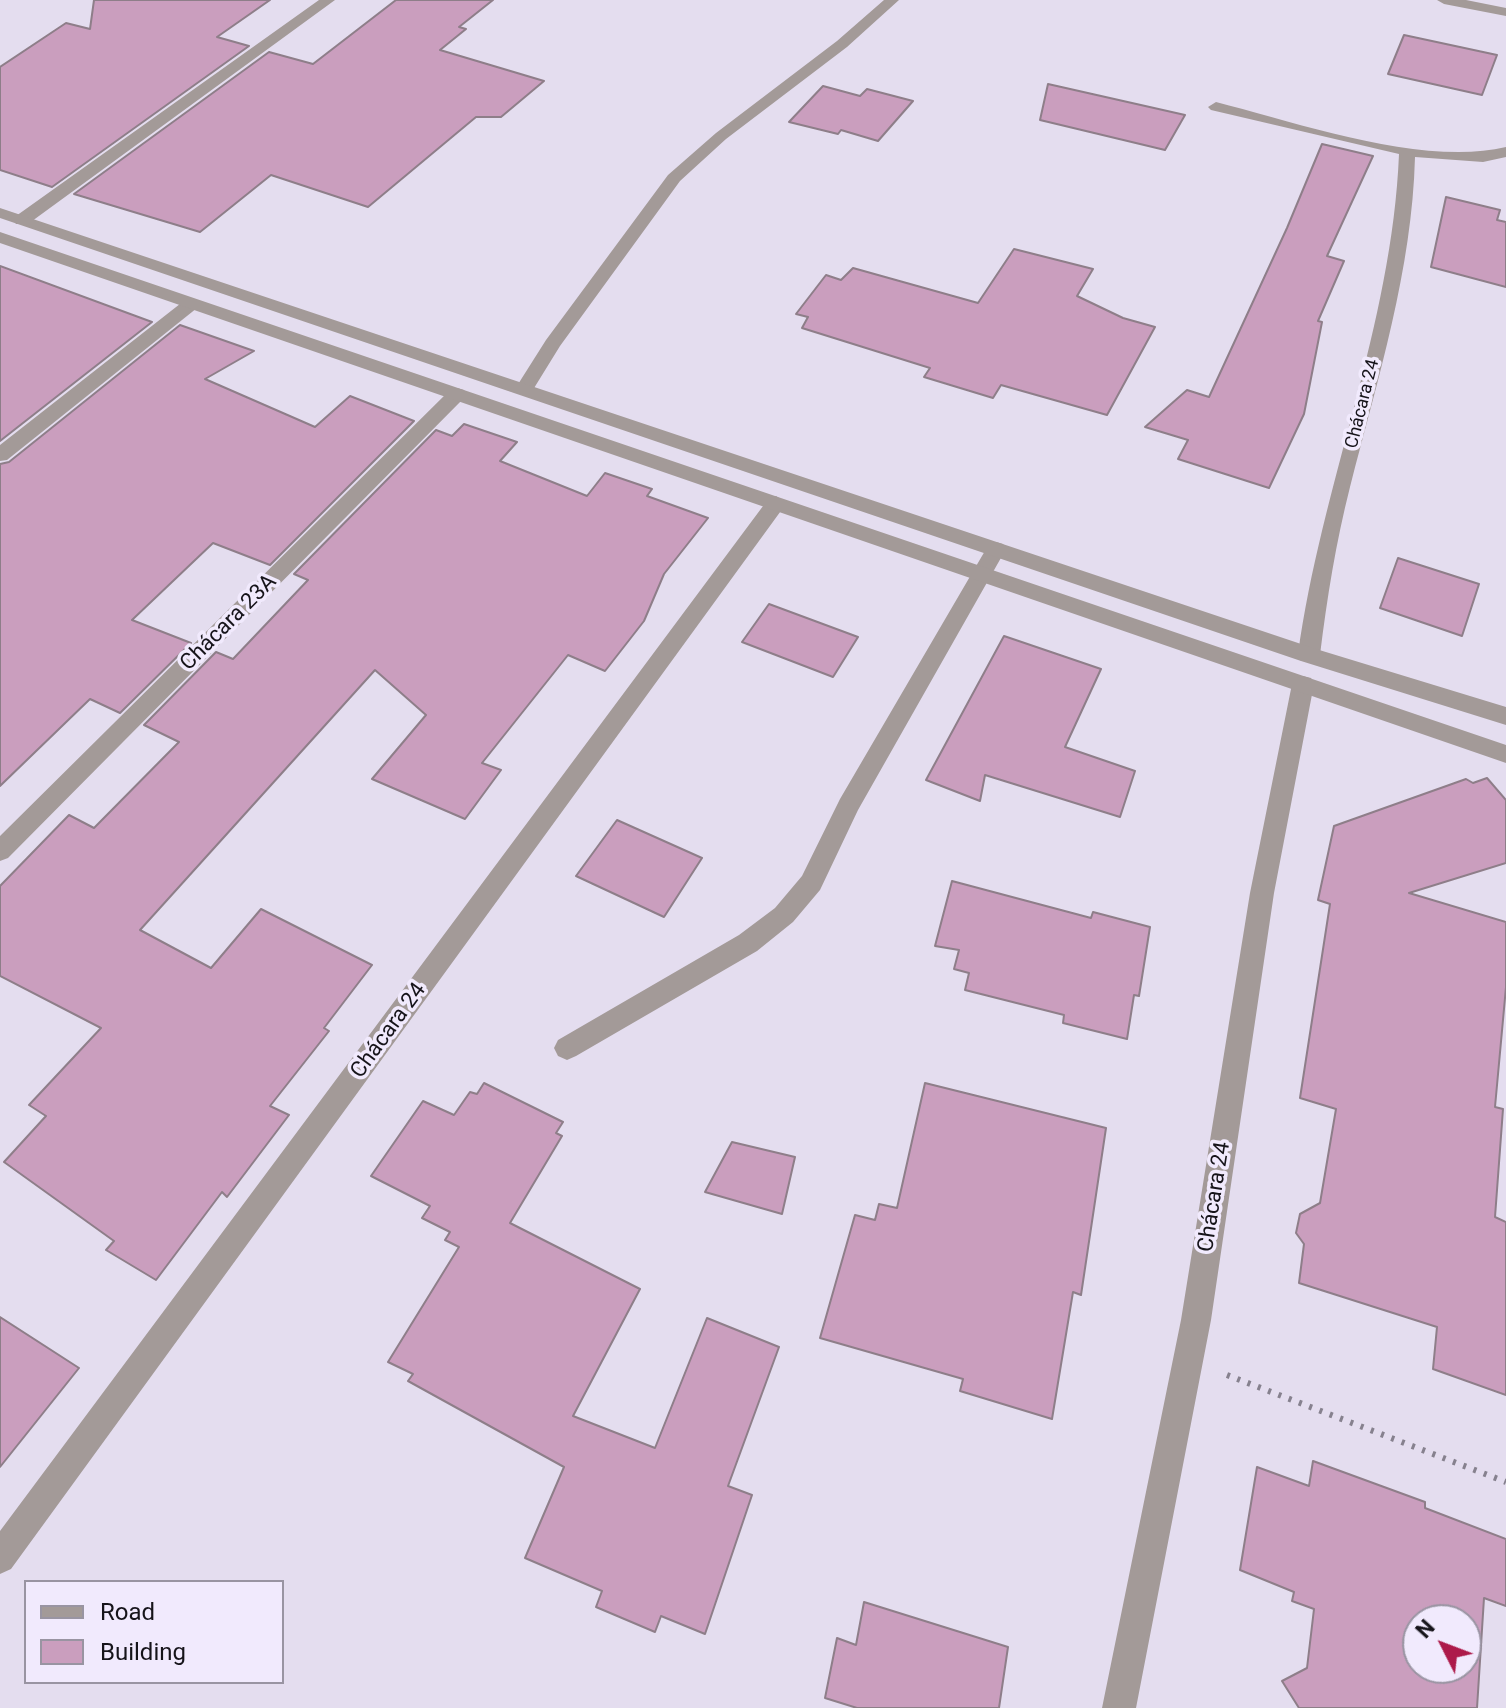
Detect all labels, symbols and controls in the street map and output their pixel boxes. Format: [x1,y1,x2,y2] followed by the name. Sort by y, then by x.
[1342,357,1384,451] street label: Chácara 24
[175,569,283,677] street label: Chácara 23A
[346,978,432,1084] street label: Chácara 24
[1193,1140,1237,1254] street label: Chácara 24
[24,1580,284,1684] legend
[100,1598,155,1626] text: Road
[1402,1604,1482,1684] north arrow
[1411,1615,1440,1643] text: N
[100,1638,186,1666] text: Building

